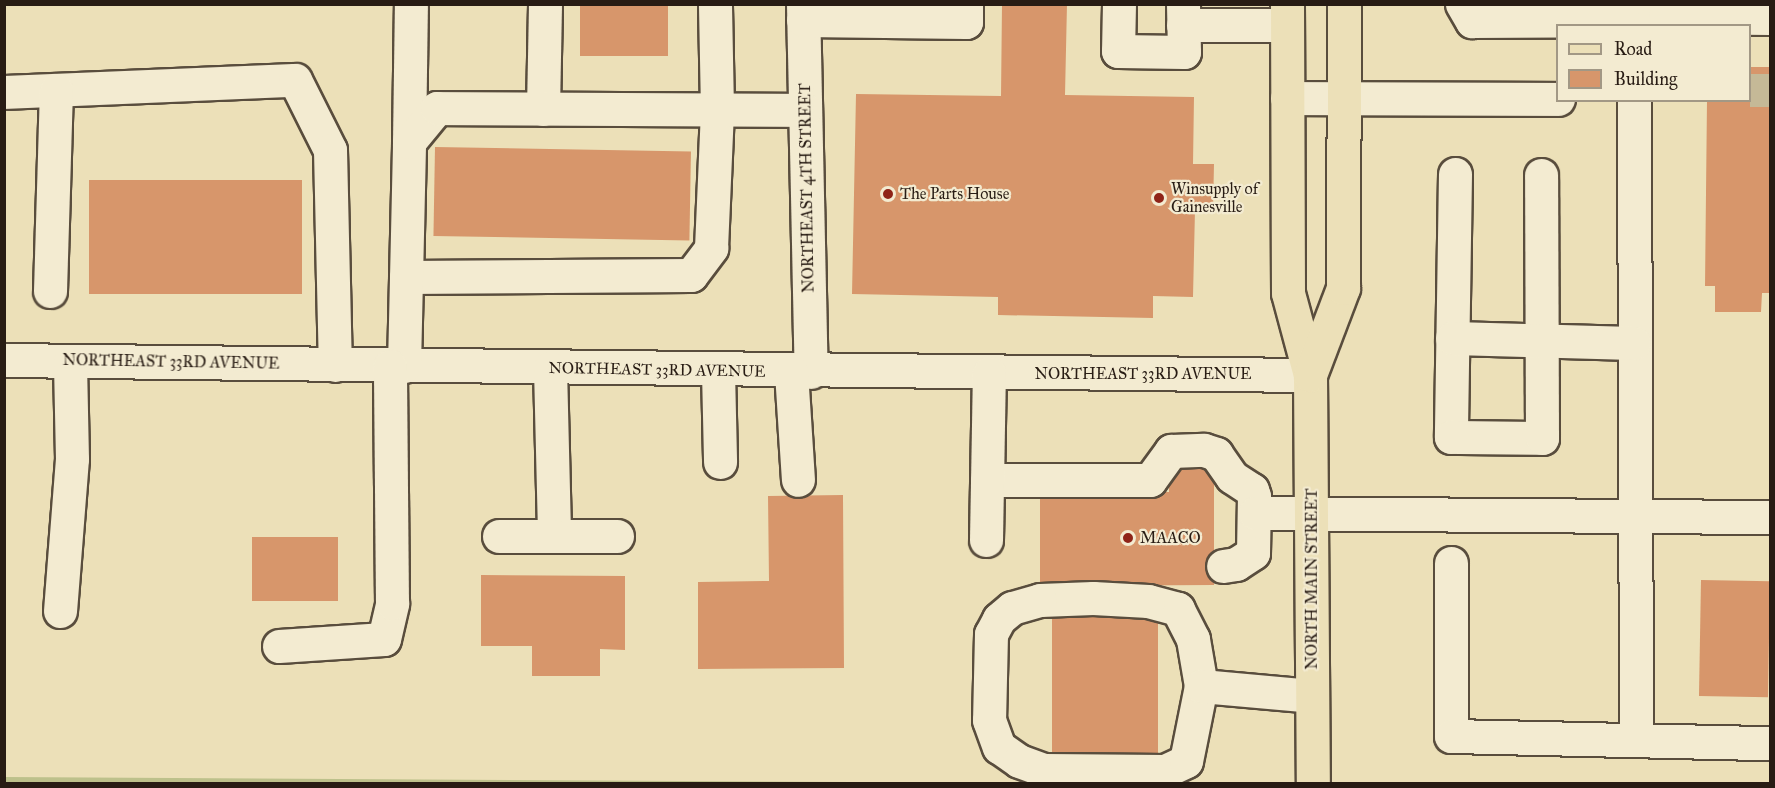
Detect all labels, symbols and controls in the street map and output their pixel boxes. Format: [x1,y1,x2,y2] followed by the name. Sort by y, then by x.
[1556,24,1751,102] legend
[1614,38,1652,60] text: Road
[1614,68,1677,90] text: Building
[796,83,818,293] street label: NORTHEAST 4TH STREET
[1171,179,1258,217] place label: Winsupply of Gainesville
[900,184,1009,204] place label: The Parts House
[881,187,895,201] marker: The Parts House
[1152,191,1166,205] marker: Winsupply of Gainesville
[62,351,280,373] street label: NORTHEAST 33RD AVENUE
[548,359,766,381] street label: NORTHEAST 33RD AVENUE
[1034,364,1252,384] street label: NORTHEAST 33RD AVENUE
[1302,488,1322,670] street label: NORTH MAIN STREET
[1140,528,1201,548] place label: MAACO
[1121,531,1135,545] marker: MAACO

